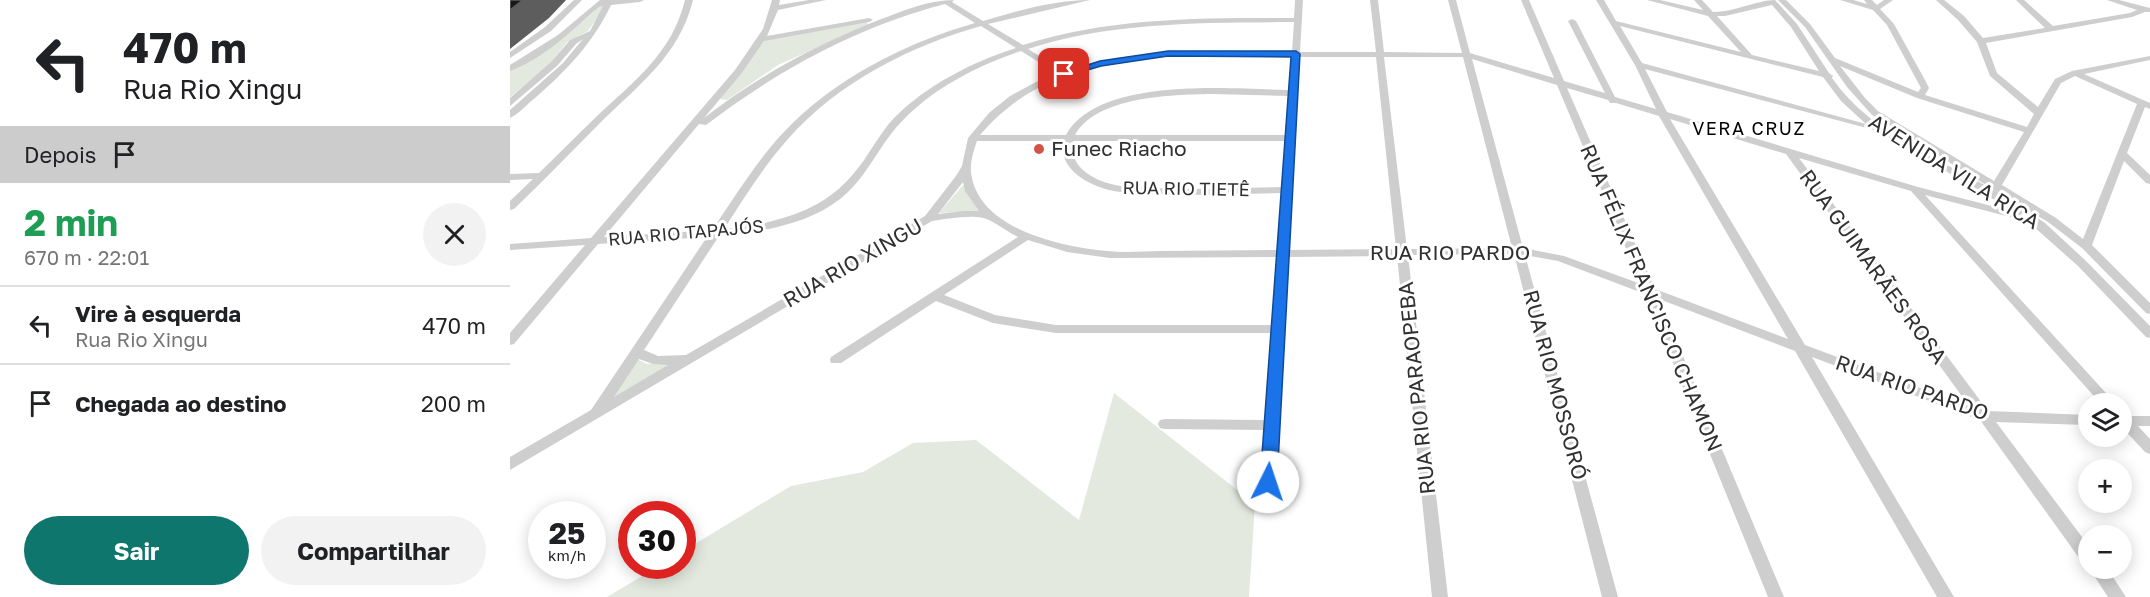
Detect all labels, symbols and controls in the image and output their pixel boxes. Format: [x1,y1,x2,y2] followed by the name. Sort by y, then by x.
[123,22,247,72] text: 470 m
[24,24,102,102] icon: left
[1038,48,1089,99] pin
[1047,57,1080,90] icon: arrive
[123,73,302,105] text: Rua Rio Xingu
[1864,108,2045,234] street label: AVENIDA VILA RICA
[1692,117,1806,139] district label: VERA CRUZ
[1051,135,1187,161] place label: Funec Riacho
[108,138,141,171] icon: arrive
[1575,140,1729,455] street label: RUA FÉLIX FRANCISCO CHAMON
[24,141,96,168] text: Depois
[1032,142,1046,156] marker: Funec Riacho
[1795,164,1953,369] street label: RUA GUIMARÃES ROSA
[1122,176,1250,200] street label: RUA RIO TIETÊ
[24,201,118,244] text: 2 min
[423,203,486,266] button: close
[778,212,927,312] street label: RUA RIO XINGU
[607,214,765,250] street label: RUA RIO TAPAJÓS
[1370,239,1530,265] street label: RUA RIO PARDO
[24,245,149,269] text: 670 m · 22:01
[1392,281,1440,496] street label: RUA RIO PARAOPEBA
[1518,287,1594,483] street label: RUA RIO MOSSORÓ
[75,300,241,327] text: Vire à esquerda
[24,309,57,342] icon: left
[422,312,486,339] text: 470 m
[75,327,208,351] text: Rua Rio Xingu
[1832,349,1992,425] street label: RUA RIO PARDO
[24,387,57,420] icon: arrive
[75,390,287,417] text: Chegada ao destino
[421,390,486,417] text: 200 m
[2078,393,2132,579] map controls
[2078,393,2132,447] button: layers
[1236,450,1300,514] position arrow
[2078,459,2132,513] button: +
[618,501,696,579] speed limit sign: 30
[549,515,585,551] text: 25
[24,516,249,585] button: Sair
[261,516,486,585] button: Compartilhar
[2078,525,2132,579] button: −
[548,546,586,564] text: km/h

